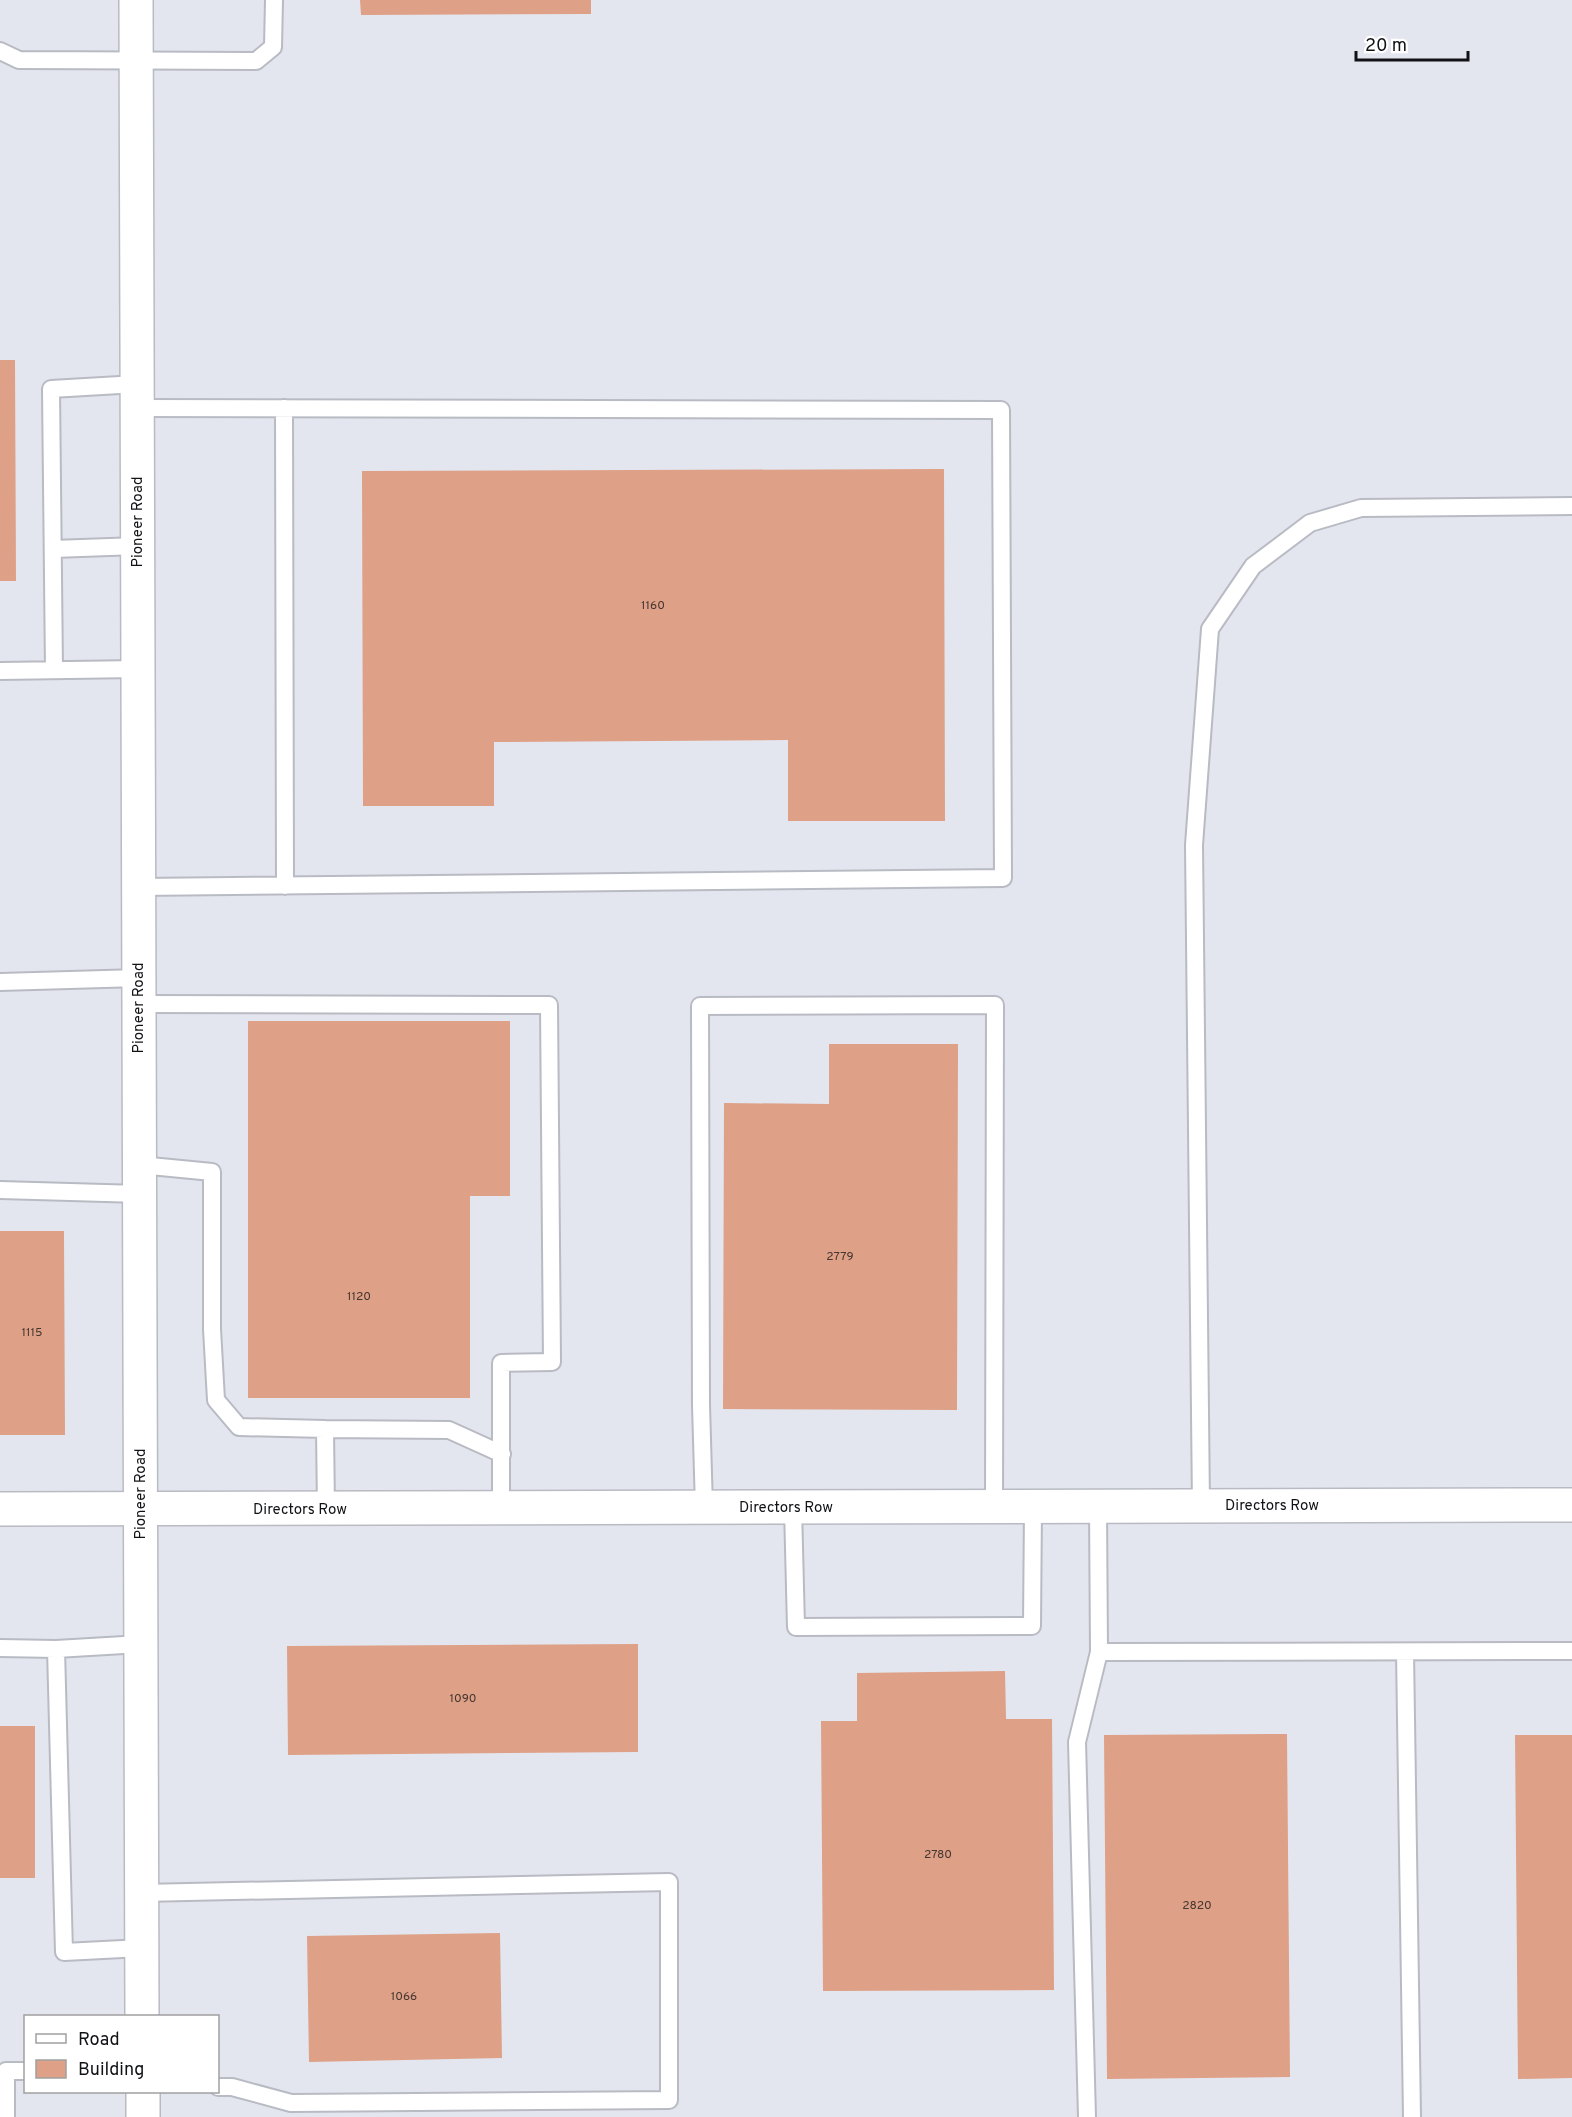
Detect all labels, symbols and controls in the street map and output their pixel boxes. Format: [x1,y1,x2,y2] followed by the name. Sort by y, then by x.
[1356,24,1468,62] scale bar
[1365,35,1407,58] text: 20 m
[129,477,148,567] street label: Pioneer Road
[641,598,665,614] house number: 1160
[130,963,149,1053] street label: Pioneer Road
[826,1249,854,1265] house number: 2779
[347,1289,371,1305] house number: 1120
[22,1325,42,1341] house number: 1115
[132,1449,151,1539] street label: Pioneer Road
[1225,1497,1319,1516] street label: Directors Row
[739,1499,833,1518] street label: Directors Row
[253,1501,347,1520] street label: Directors Row
[450,1691,476,1707] house number: 1090
[924,1847,952,1863] house number: 2780
[1182,1898,1212,1914] house number: 2820
[391,1989,417,2005] house number: 1066
[24,2015,219,2093] legend
[78,2029,120,2052] text: Road
[78,2059,144,2082] text: Building

